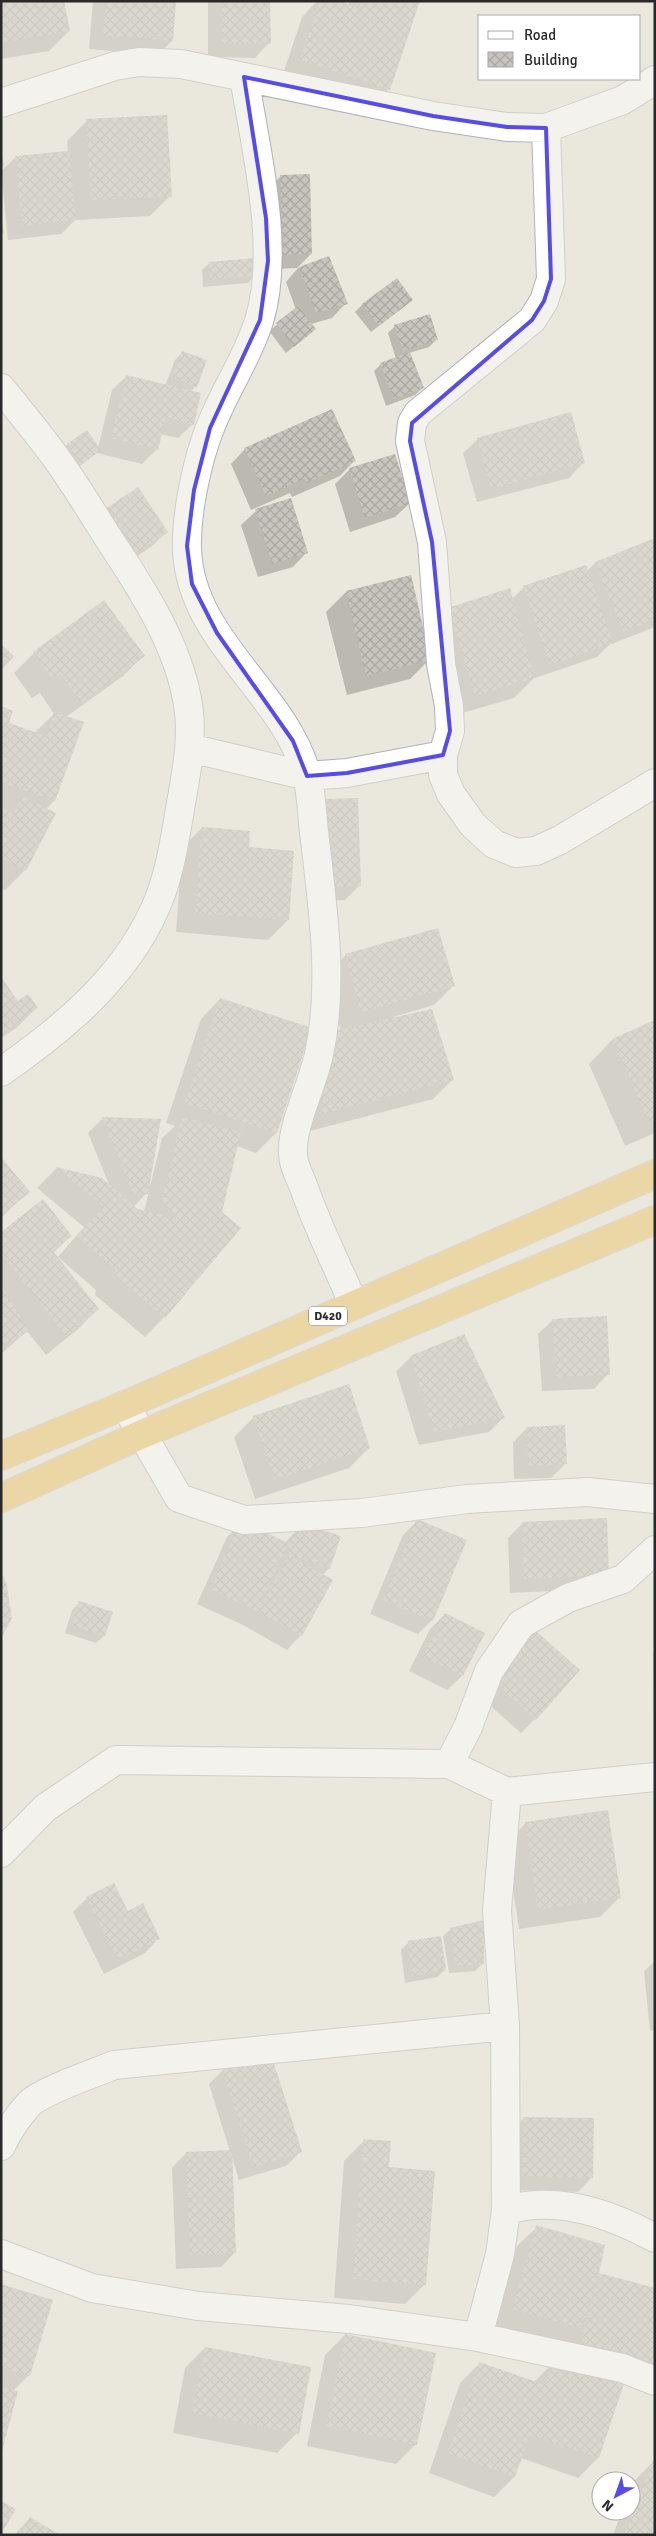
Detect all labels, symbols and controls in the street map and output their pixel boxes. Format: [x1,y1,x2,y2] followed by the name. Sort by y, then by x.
[478,15,641,80] legend
[524,26,556,44] text: Road
[524,51,578,69] text: Building
[309,1306,347,1325] road number: D420
[591,2471,641,2521] north arrow
[599,2496,617,2515] text: N

